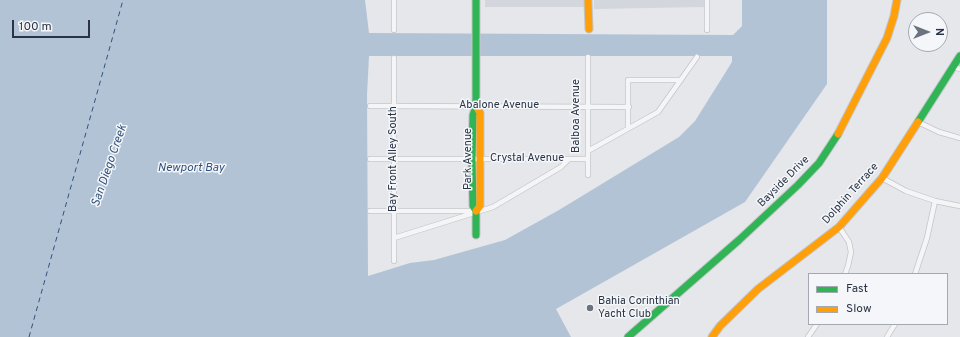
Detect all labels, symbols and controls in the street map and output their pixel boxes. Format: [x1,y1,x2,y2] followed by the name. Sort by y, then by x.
[14,12,92,38] scale bar
[908,12,948,52] north arrow
[19,19,52,35] text: 100 m
[932,28,946,36] text: N
[570,79,584,153] street label: Balboa Avenue
[459,99,539,113] street label: Abalone Avenue
[387,106,401,212] street label: Bay Front Alley South
[89,123,131,209] water label: San Diego Creek
[462,128,476,190] street label: Park Avenue
[490,152,564,166] street label: Crystal Avenue
[756,154,812,210] street label: Bayside Drive
[820,161,882,227] street label: Dolphin Terrace
[158,162,224,176] water label: Newport Bay
[808,273,948,325] legend
[846,281,868,297] text: Fast
[598,295,680,321] place label: Bahia Corinthian Yacht Club
[846,301,872,317] text: Slow
[585,303,595,313] marker: Bahia Corinthian Yacht Club

